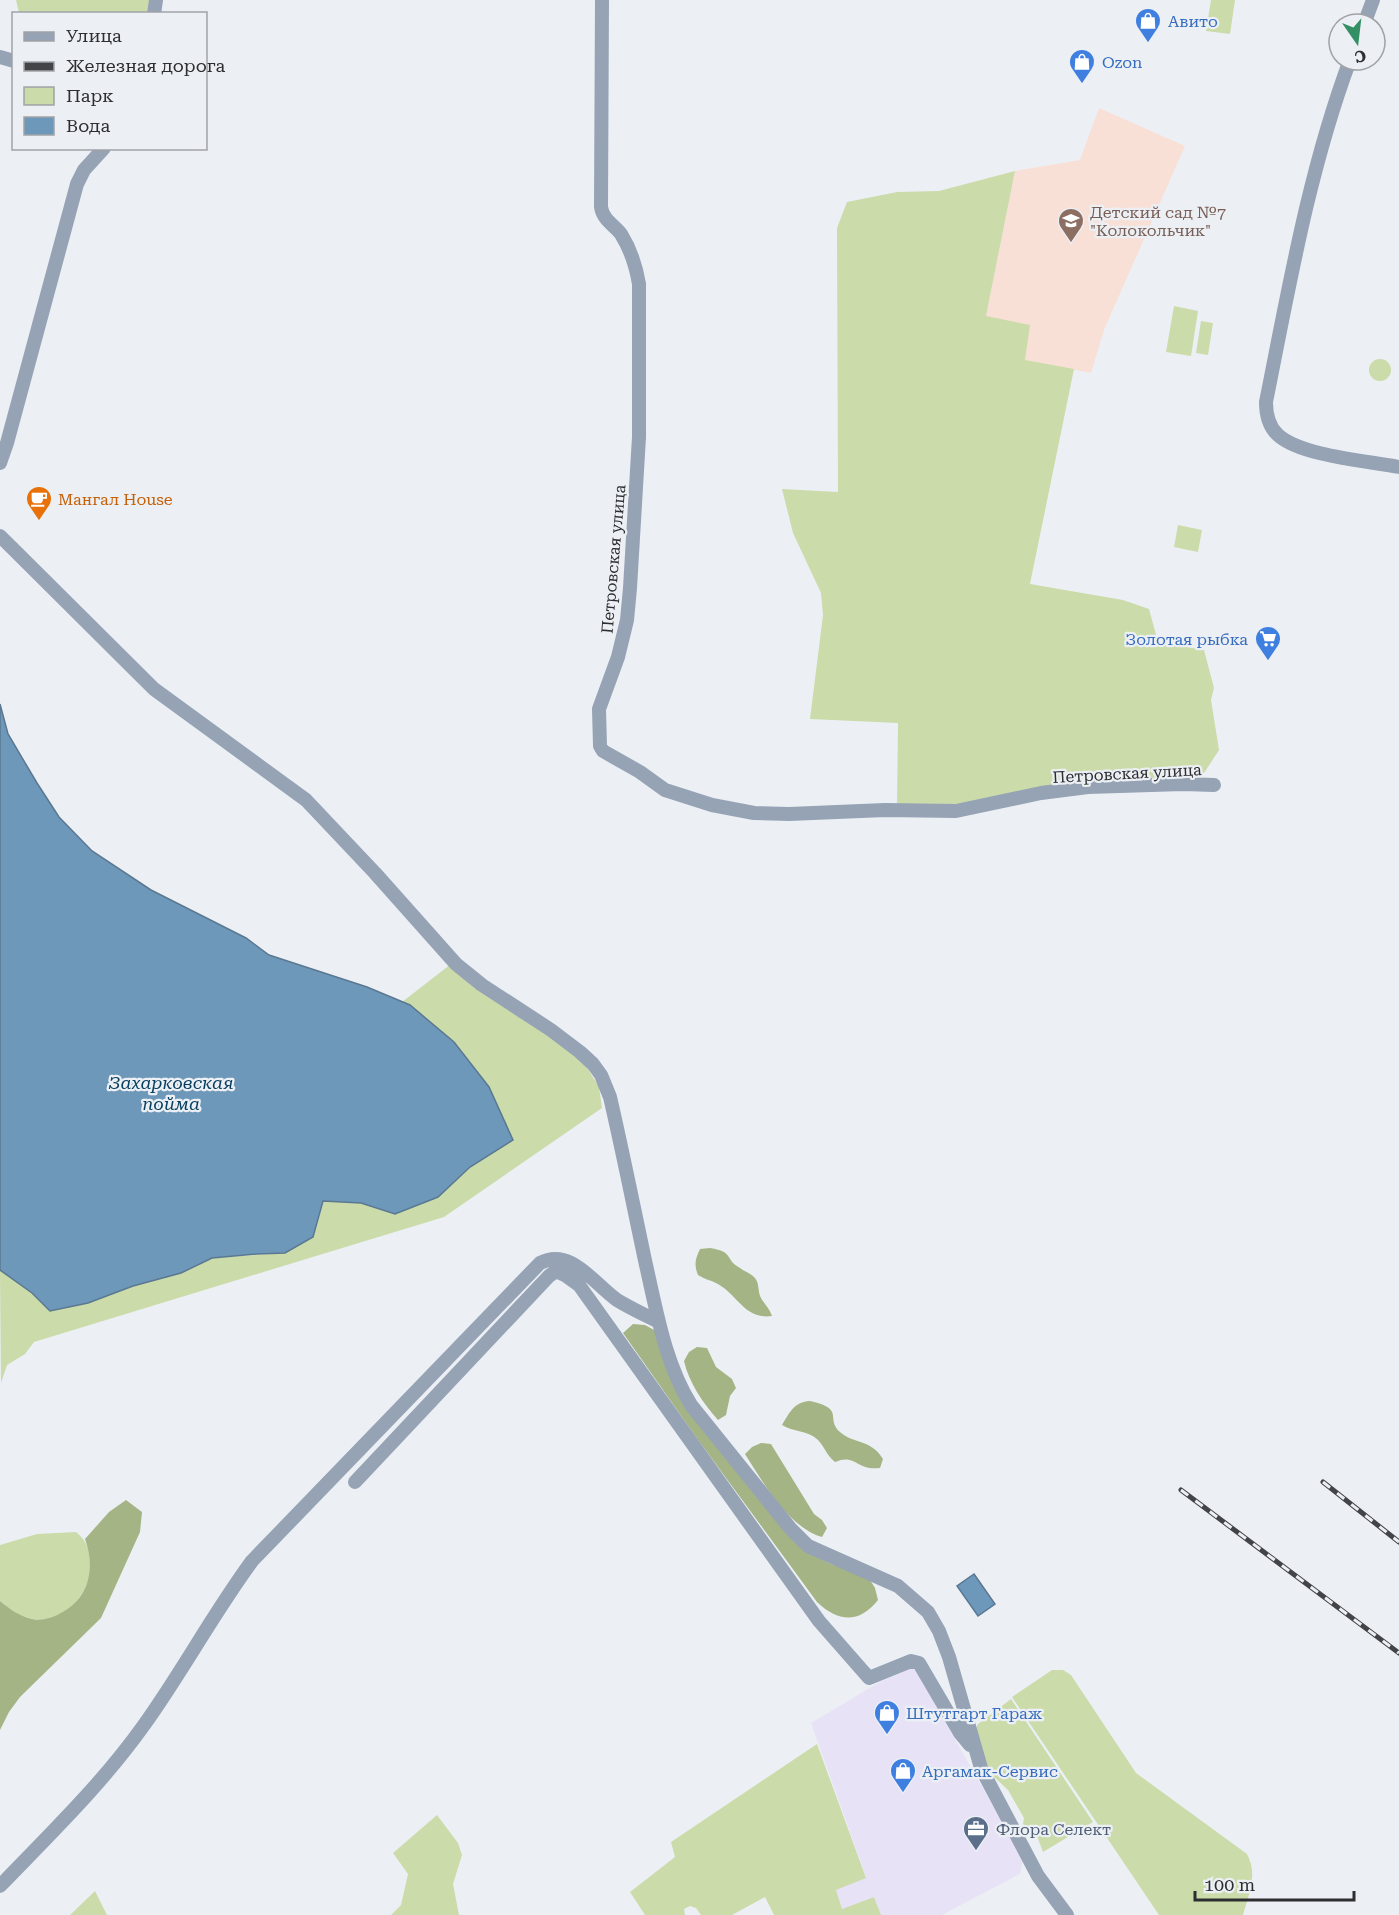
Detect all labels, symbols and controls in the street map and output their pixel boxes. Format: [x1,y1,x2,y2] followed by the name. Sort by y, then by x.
[1133,6,1163,44] shop icon: Авито
[12,12,207,150] legend
[1168,12,1218,31] place label: Авито
[1327,12,1387,72] north arrow
[66,25,122,46] text: Улица
[1353,45,1368,67] text: С
[1067,47,1097,85] shop icon: Ozon
[1102,53,1142,72] place label: Ozon
[66,55,226,76] text: Железная дорога
[66,85,114,106] text: Парк
[66,115,110,136] text: Вода
[1090,203,1226,240] place label: Детский сад №7 "Колокольчик"
[1056,206,1086,244] school or university icon: Детский сад №7 "Колокольчик"
[598,483,630,634] street label: Петровская улица
[24,484,54,522] cafe icon: Мангал House
[58,490,173,509] place label: Мангал House
[1253,624,1283,662] supermarket icon: Золотая рыбка
[1125,630,1248,649] place label: Золотая рыбка
[1052,760,1202,787] street label: Петровская улица
[108,1072,234,1114] water label: Захарковская пойма
[872,1698,902,1736] shop icon: Штутгарт Гараж
[906,1704,1043,1723] place label: Штутгарт Гараж
[888,1756,918,1794] shop icon: Аргамак-Сервис
[922,1762,1058,1781] place label: Аргамак-Сервис
[961,1814,991,1852] office icon: Флора Селект
[996,1820,1111,1839] place label: Флора Селект
[1195,1864,1354,1902] scale bar
[1204,1874,1255,1895] text: 100 m

